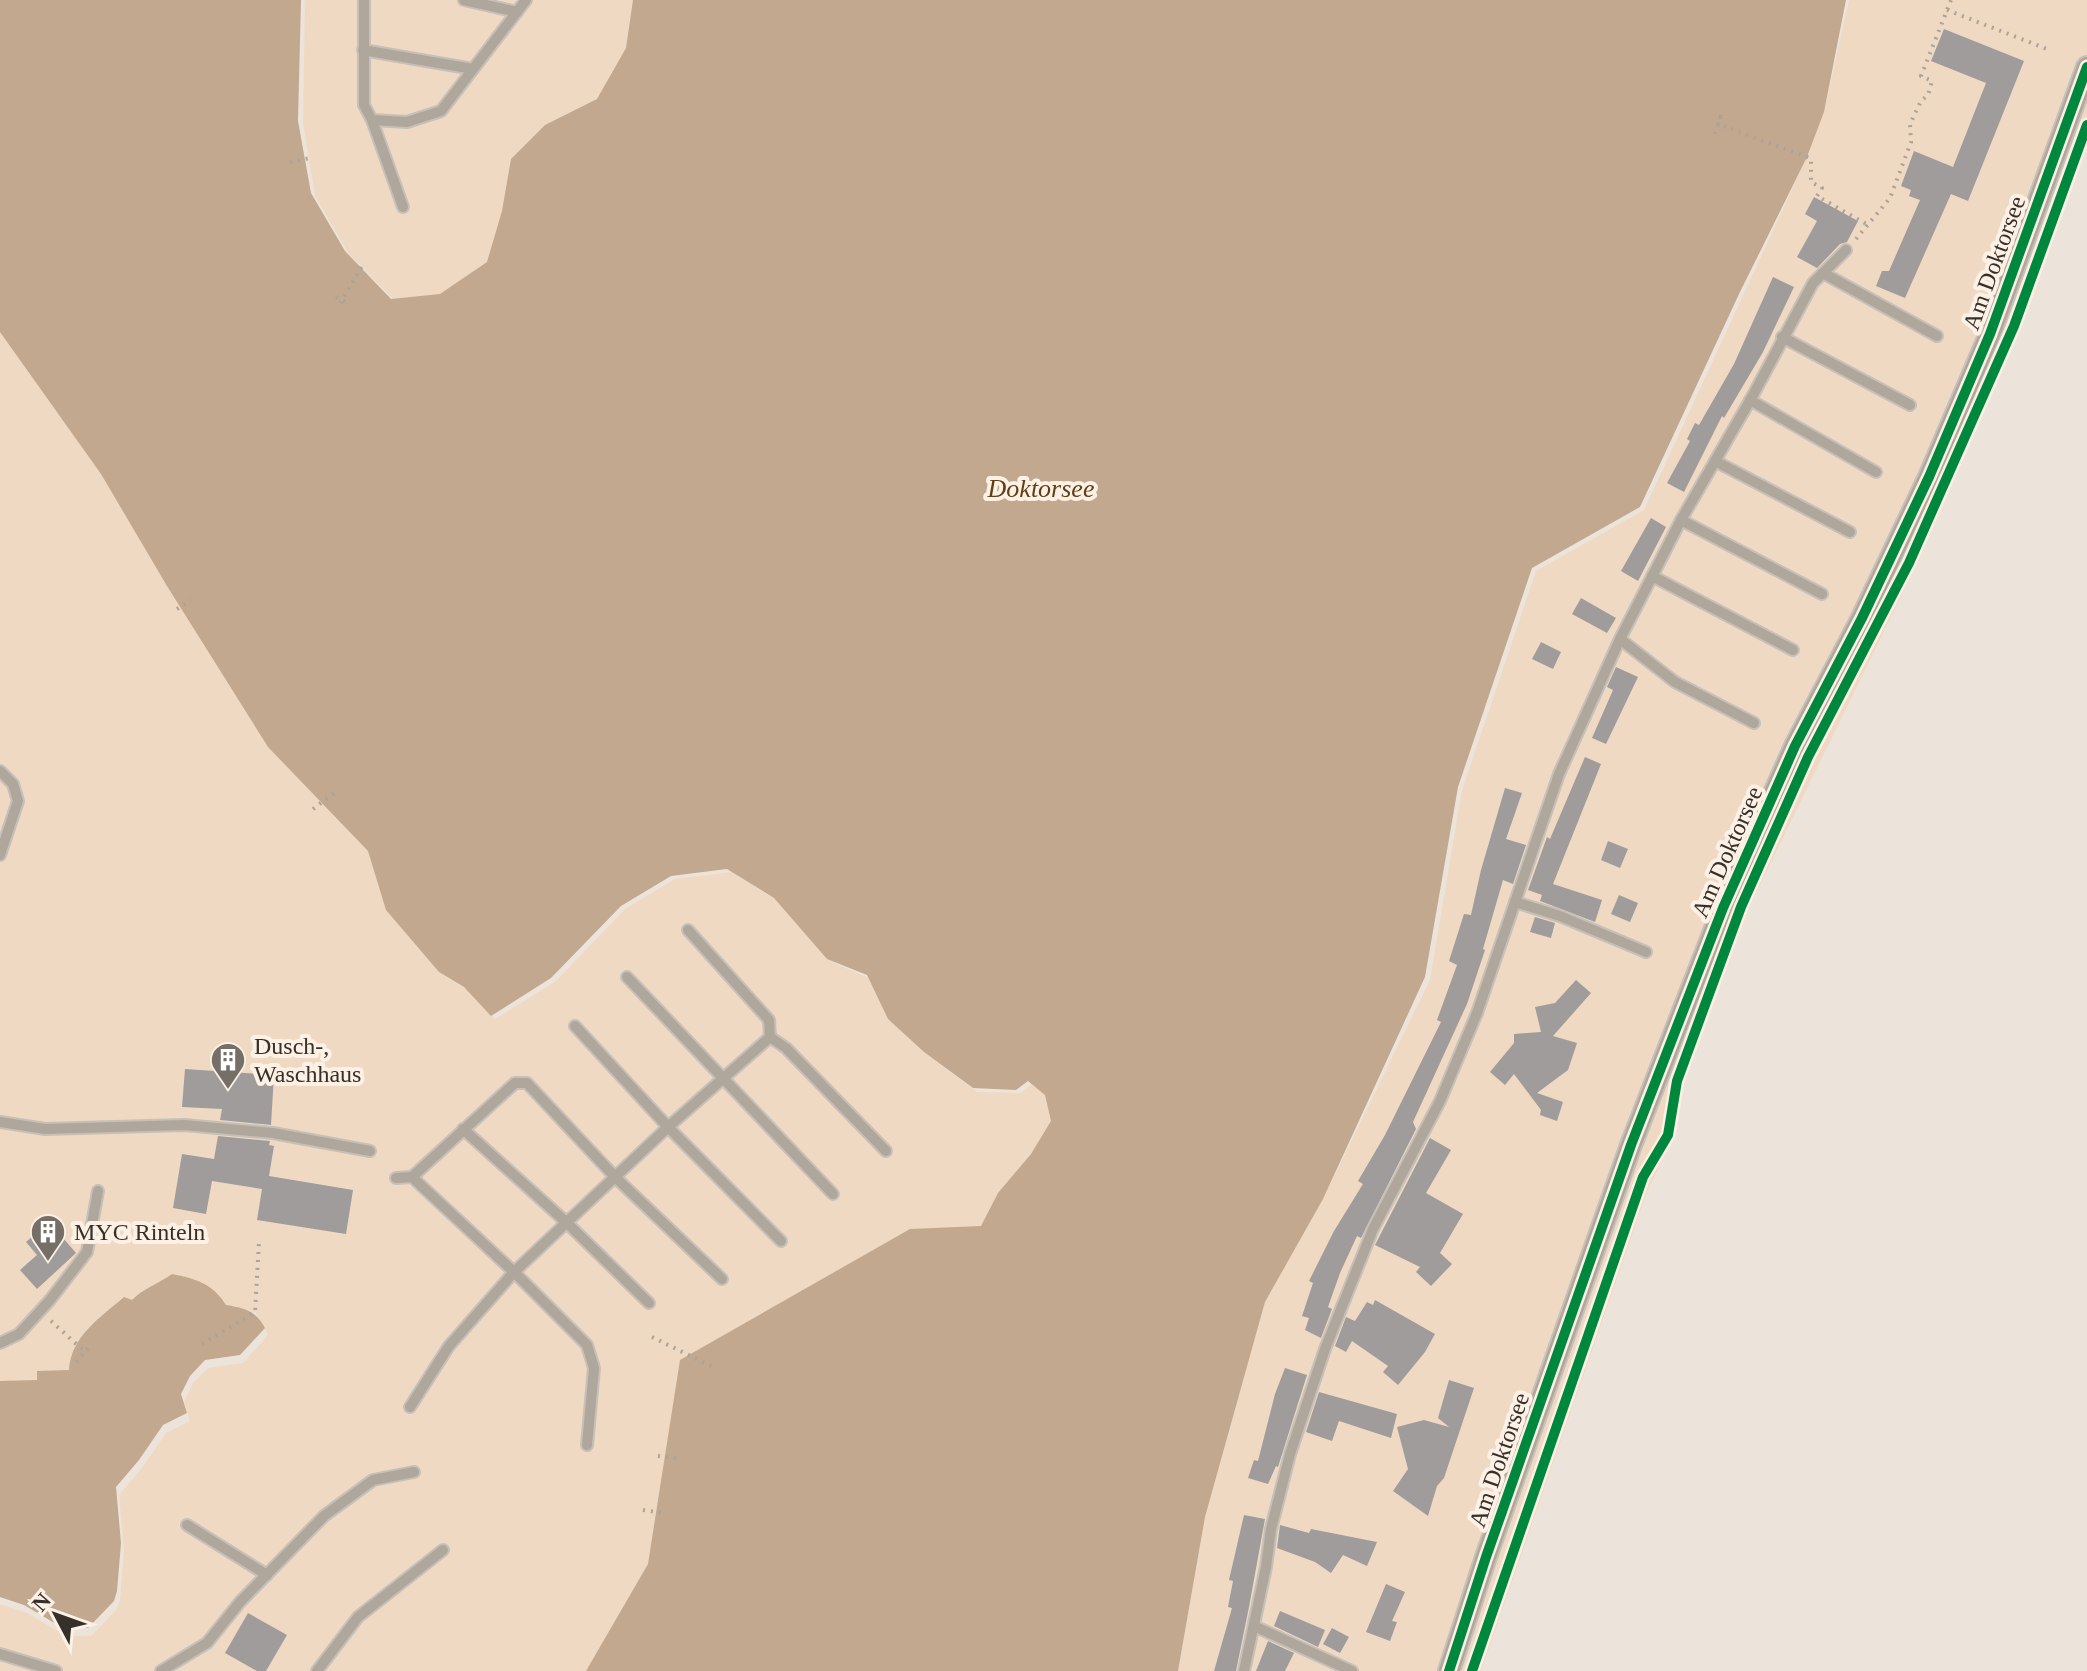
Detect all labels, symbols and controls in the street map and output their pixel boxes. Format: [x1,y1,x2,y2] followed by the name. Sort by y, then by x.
[1958,192,2030,334] street label: Am Doktorsee
[987,474,1094,503] water label: Doktorsee
[1687,782,1767,922] street label: Am Doktorsee
[254,1033,361,1087] place label: Dusch-, Waschhaus
[209,1041,247,1091] building icon: Dusch-, Waschhaus
[29,1213,67,1263] building icon: MYC Rinteln
[74,1219,205,1245] place label: MYC Rinteln
[1464,1389,1534,1531] street label: Am Doktorsee
[16,1575,96,1655] north arrow
[27,1588,56,1616] text: N

